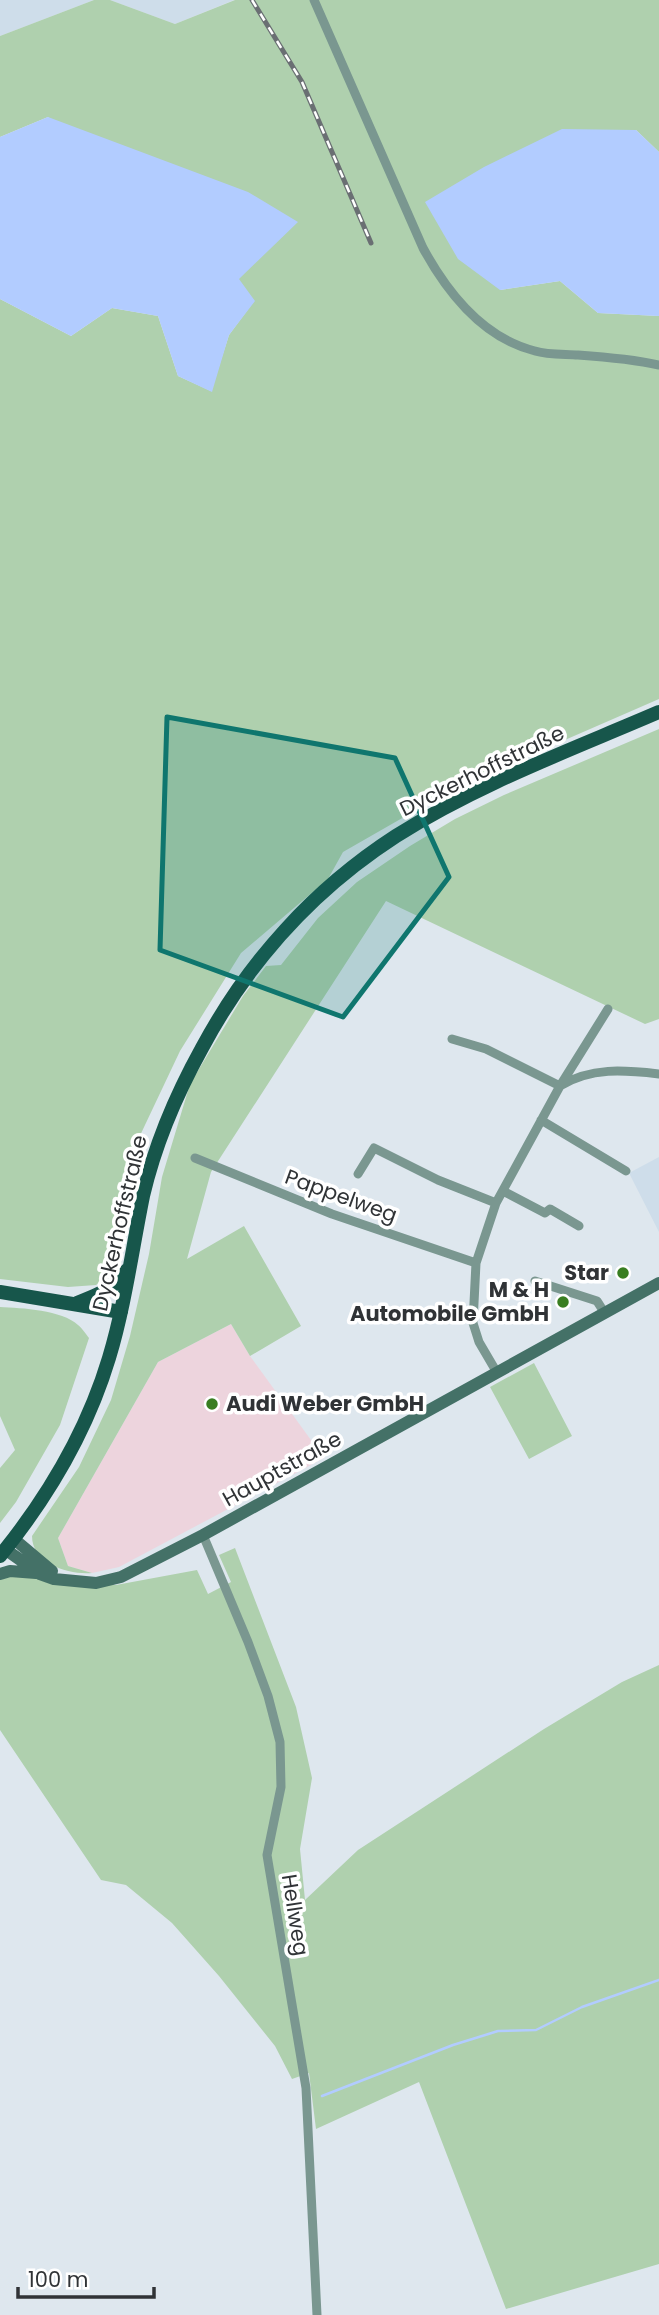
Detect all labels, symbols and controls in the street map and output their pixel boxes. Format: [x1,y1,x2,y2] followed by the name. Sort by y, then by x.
[395,718,569,823] street label: Dyckerhoffstraße
[85,1132,154,1314] street label: Dyckerhoffstraße
[281,1162,401,1229] street label: Pappelweg
[564,1258,609,1287] place label: Star
[615,1265,631,1281] marker: Star
[350,1275,549,1328] place label: M & H Automobile GmbH
[555,1294,571,1310] marker: M & H Automobile GmbH
[226,1389,424,1418] place label: Audi Weber GmbH
[204,1396,220,1412] marker: Audi Weber GmbH
[217,1424,346,1513] street label: Hauptstraße
[275,1872,316,1958] street label: Hellweg
[18,2256,154,2300] scale bar
[28,2265,88,2294] text: 100 m

